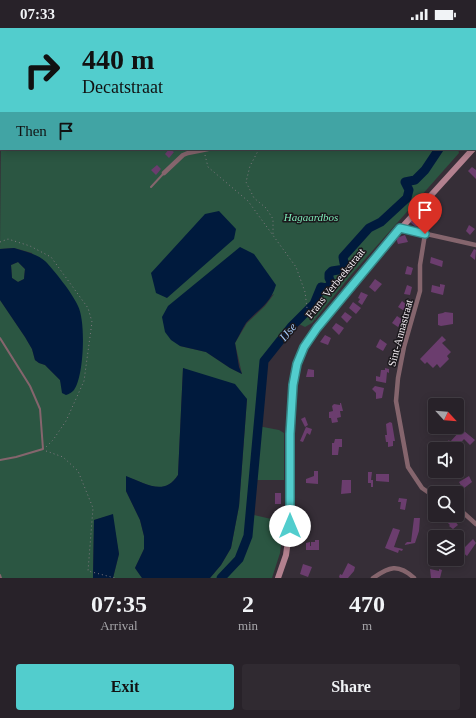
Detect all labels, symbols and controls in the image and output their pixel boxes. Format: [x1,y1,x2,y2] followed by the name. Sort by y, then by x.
[20,6,55,22] text: 07:33
[16,44,68,96] icon: right
[82,44,154,75] text: 440 m
[82,77,163,97] text: Decatstraat
[55,120,77,142] icon: arrive
[16,123,47,139] text: Then
[408,193,442,234] pin
[414,199,436,221] icon: arrive
[283,211,338,223] park label: Hagaardbos
[303,245,367,321] street label: Frans Verbeekstraat
[385,298,415,368] street label: Sint-Annastraat
[276,320,300,345] water label: IJse
[428,398,464,434] north arrow
[428,398,464,566] map controls
[428,442,464,478] button: sound
[428,486,464,522] button: search
[269,505,311,547] position arrow
[428,530,464,566] button: layers
[91,591,147,617] text: 07:35
[242,591,254,617] text: 2
[349,591,385,617] text: 470
[100,618,138,633] text: Arrival
[238,618,258,633] text: min
[362,618,372,633] text: m
[16,664,234,710] button: Exit
[242,664,460,710] button: Share

